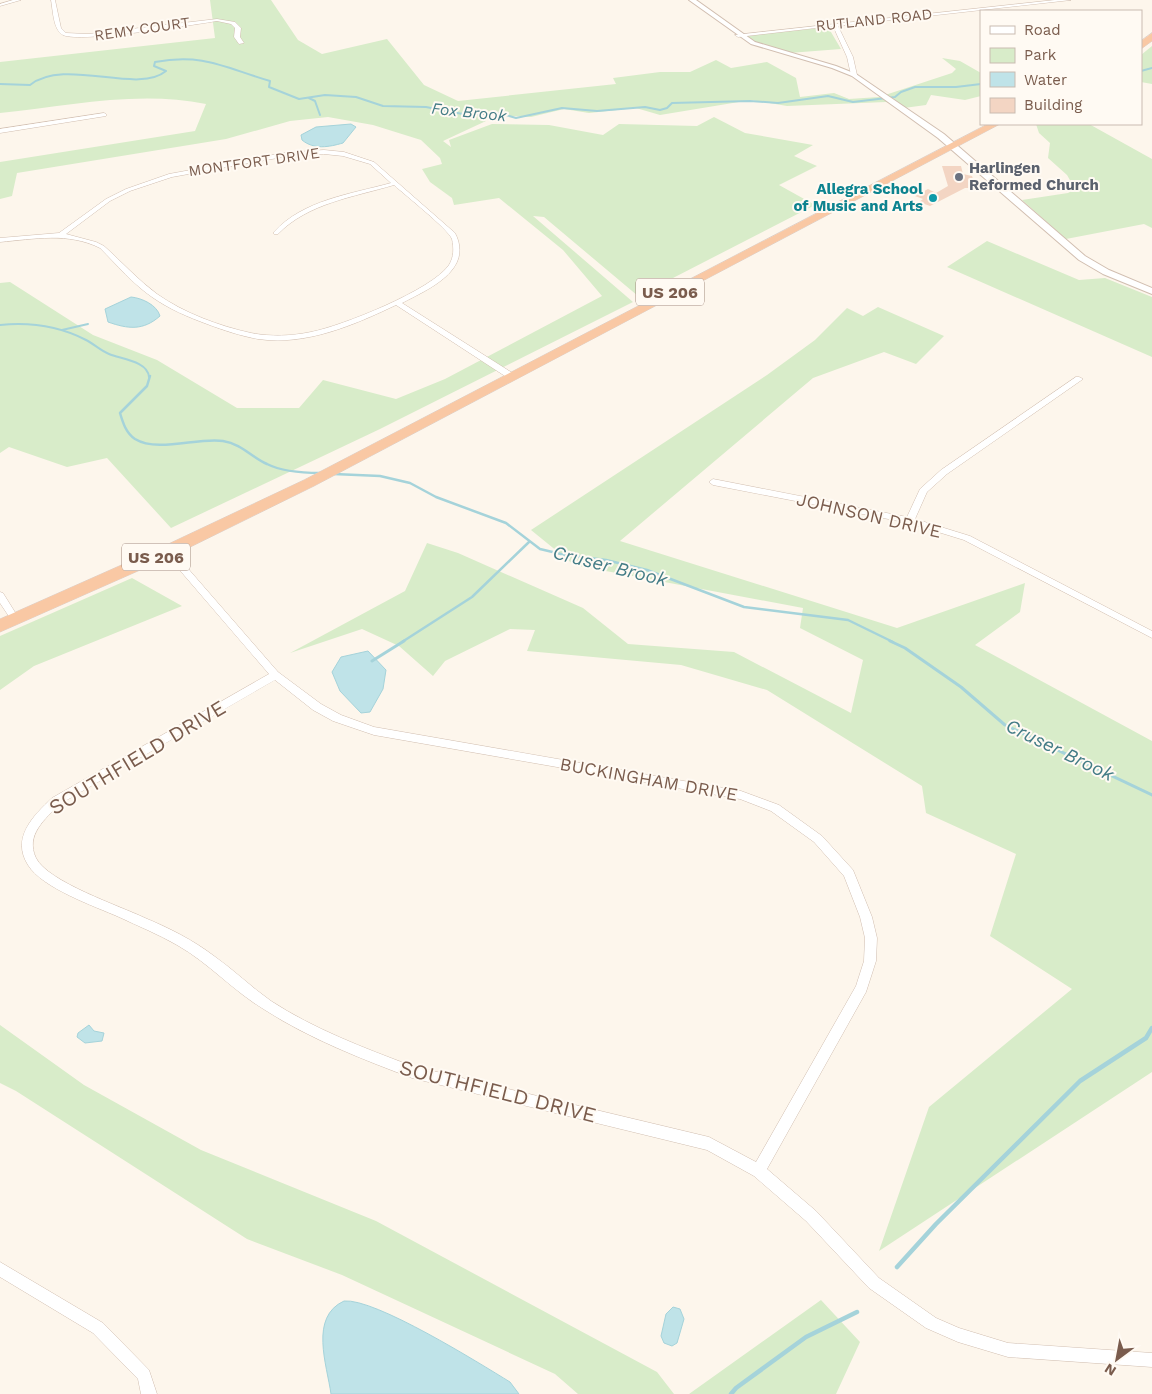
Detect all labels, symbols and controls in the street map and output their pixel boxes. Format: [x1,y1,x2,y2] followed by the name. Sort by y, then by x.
[815,5,933,35] street label: RUTLAND ROAD
[980,10,1142,125] legend
[93,13,191,45] street label: REMY COURT
[1024,21,1061,39] text: Road
[1024,46,1057,64] text: Park
[1024,71,1067,89] text: Water
[1024,96,1082,114] text: Building
[431,99,509,126] water label: Fox Brook
[187,144,321,180] street label: MONTFORT DRIVE
[969,159,1099,194] place label: Harlingen Reformed Church
[953,171,965,183] marker: Harlingen Reformed Church
[793,180,923,215] place label: Allegra School of Music and Arts
[927,192,939,204] marker: Allegra School of Music and Arts
[636,278,704,306] road number: US 206
[795,488,943,542] street label: JOHNSON DRIVE
[550,541,670,592] water label: Cruser Brook
[122,544,190,570] road number: US 206
[44,694,230,820] street label: SOUTHFIELD DRIVE
[1002,714,1118,786] water label: Cruser Brook
[558,753,740,805] street label: BUCKINGHAM DRIVE
[397,1054,599,1128] street label: SOUTHFIELD DRIVE
[1092,1334,1142,1384] north arrow
[1101,1360,1119,1380] text: N

